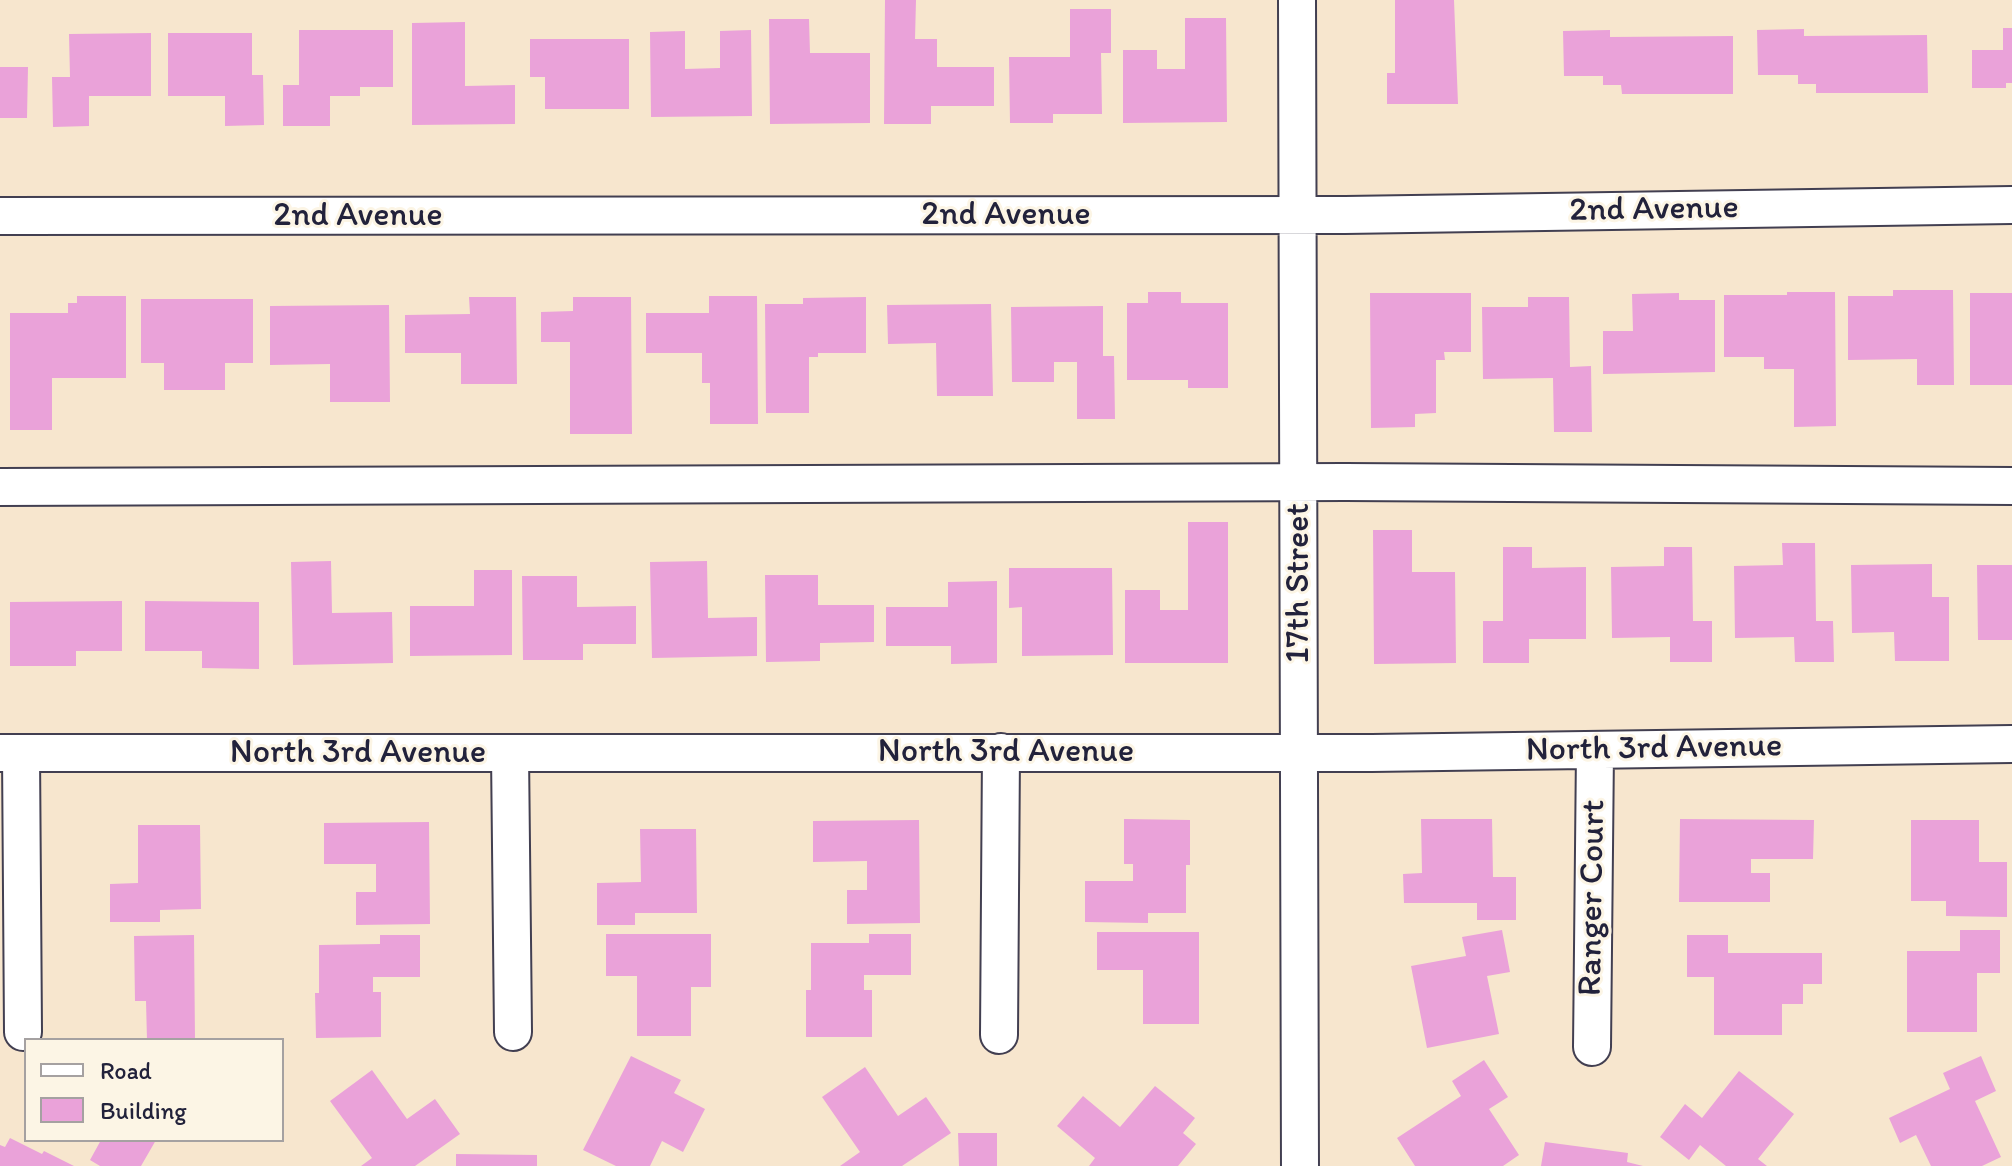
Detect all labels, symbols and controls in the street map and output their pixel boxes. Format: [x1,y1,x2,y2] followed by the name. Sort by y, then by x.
[1569,188,1739,232] street label: 2nd Avenue
[921,195,1091,235] street label: 2nd Avenue
[273,196,443,236] street label: 2nd Avenue
[1279,503,1319,663] street label: 17th Street
[1525,726,1783,772] street label: North 3rd Avenue
[878,732,1134,772] street label: North 3rd Avenue
[230,733,486,773] street label: North 3rd Avenue
[1571,800,1615,996] street label: Ranger Court
[24,1038,284,1142] legend
[100,1056,152,1085] text: Road
[100,1096,187,1125] text: Building

